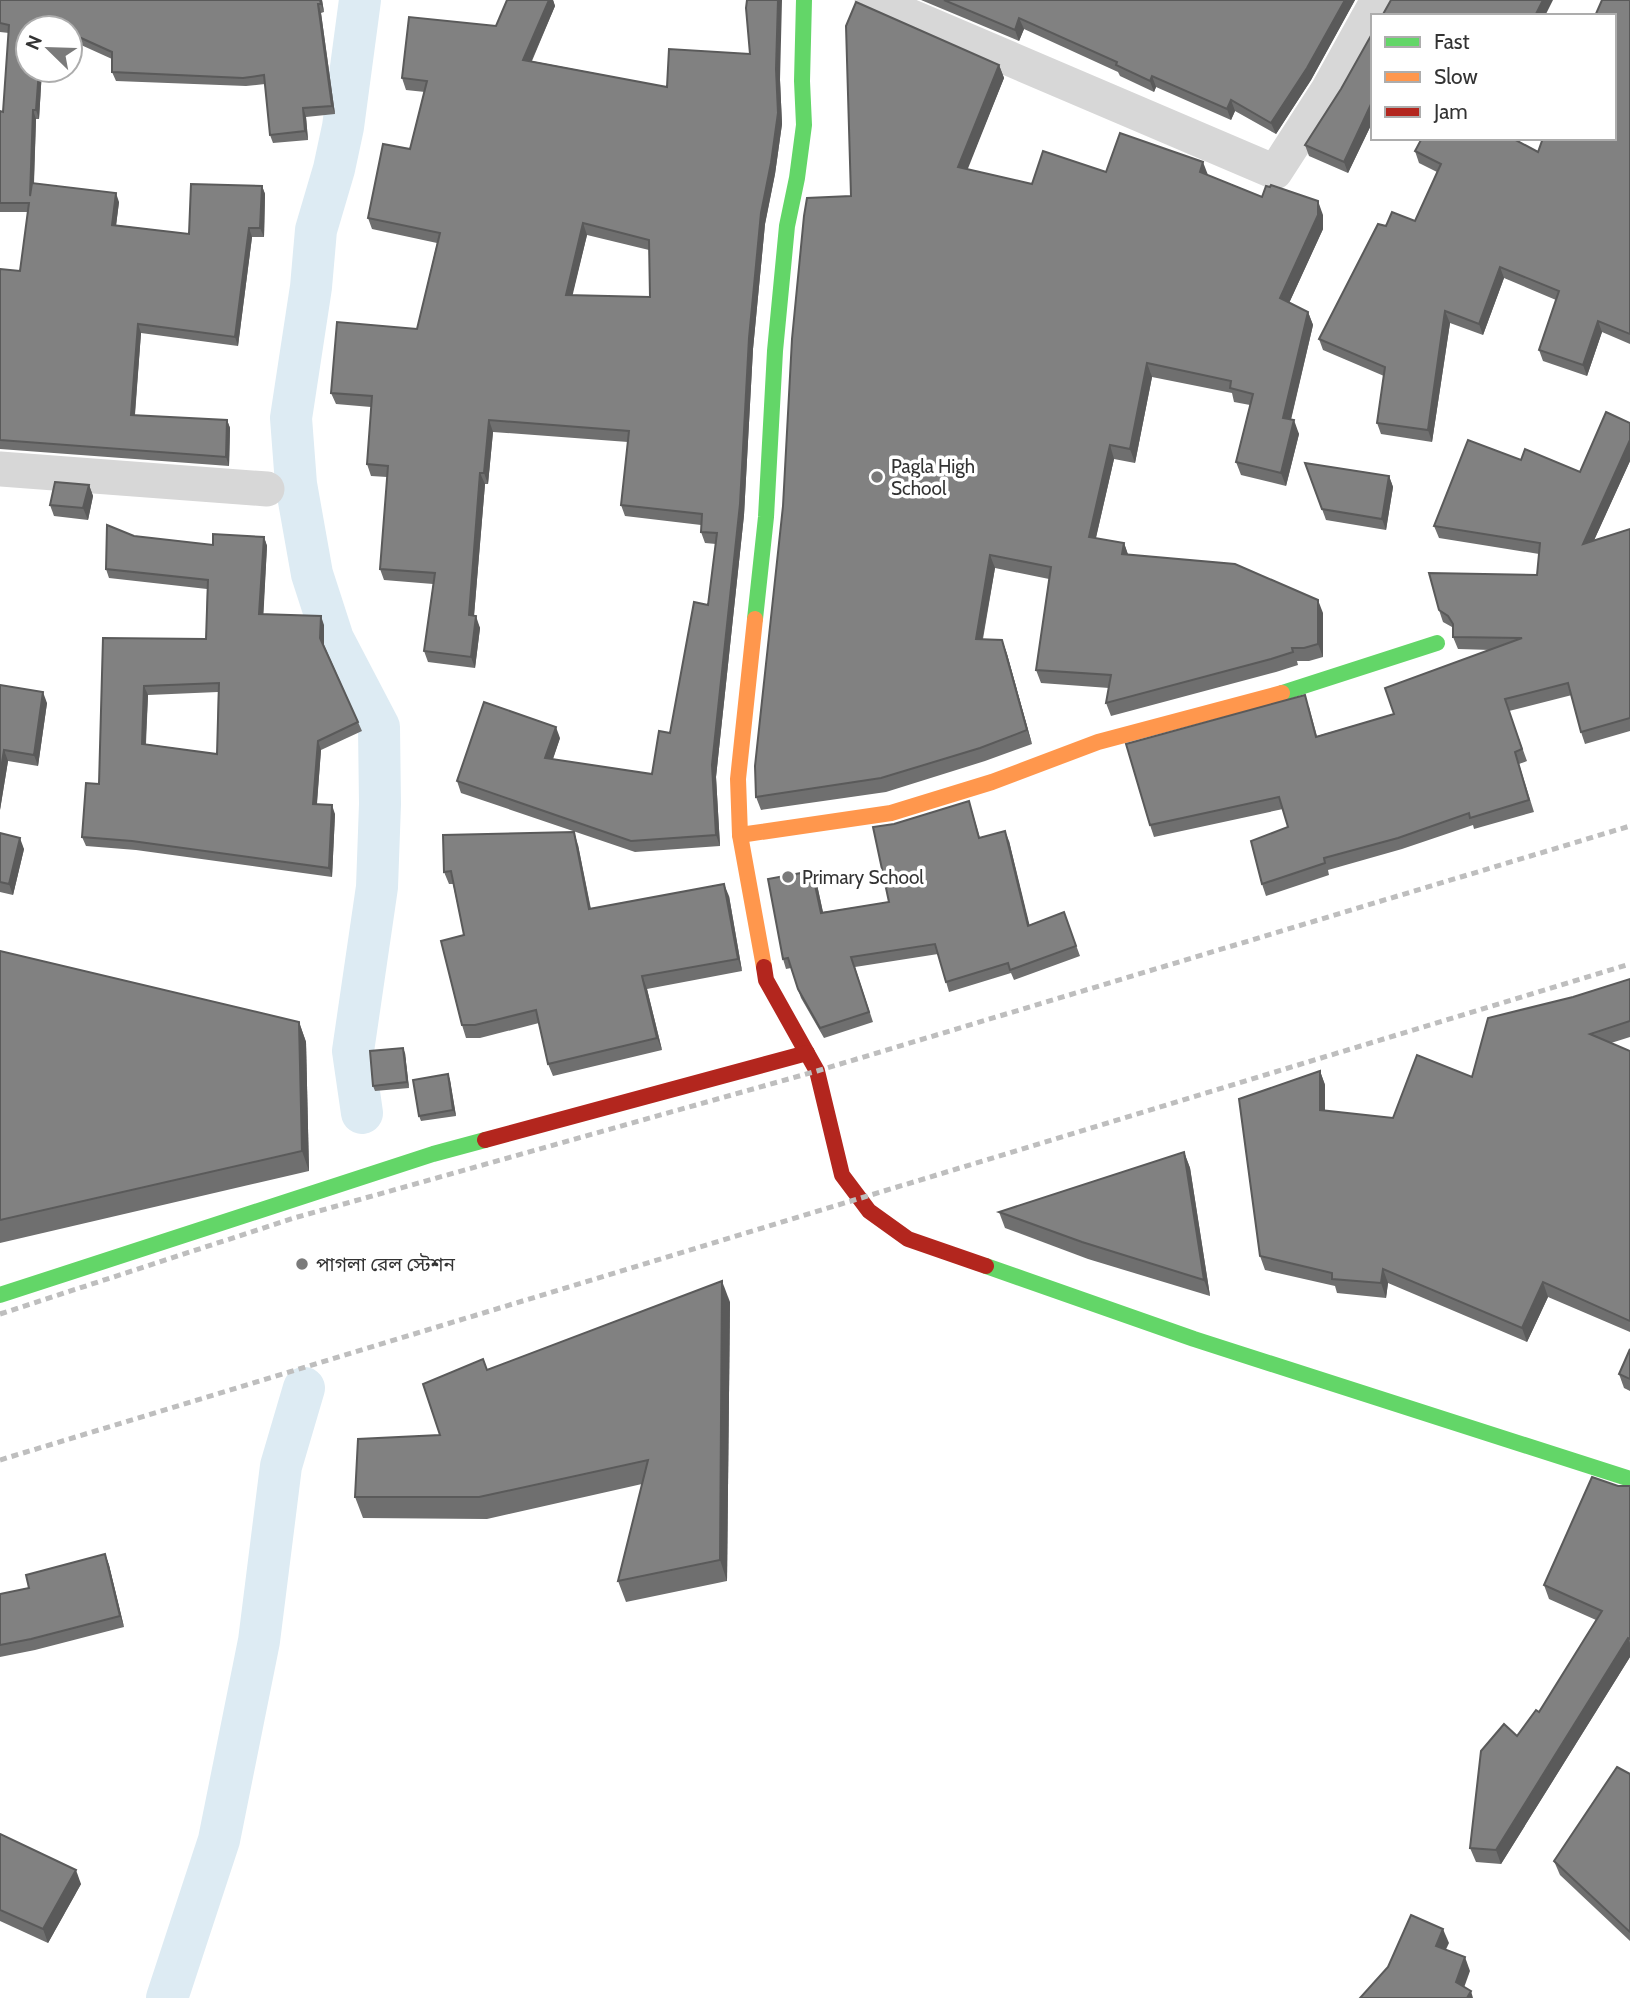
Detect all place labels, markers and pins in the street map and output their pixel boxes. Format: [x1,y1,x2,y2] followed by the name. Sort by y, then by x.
[891,455,975,500] place label: Pagla High School
[869,469,885,485] marker: Pagla High School
[802,866,924,889] place label: Primary School
[780,869,796,885] marker: Primary School
[316,1253,455,1276] place label: পাগলা রেল স্টেশন
[294,1256,310,1272] marker: পাগলা রেল স্টেশন

